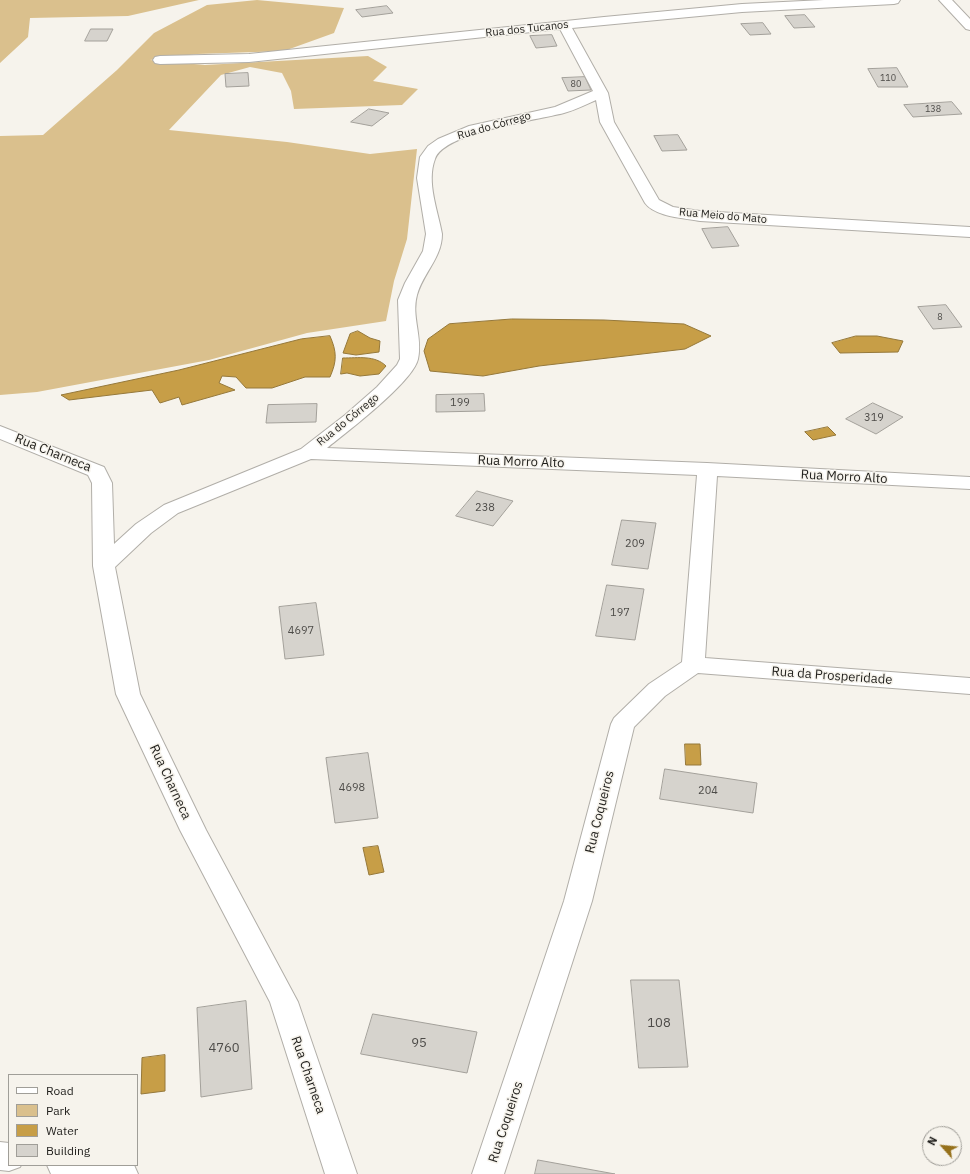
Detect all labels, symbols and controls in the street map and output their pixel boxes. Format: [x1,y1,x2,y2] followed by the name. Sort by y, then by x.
[485,18,569,40] street label: Rua dos Tucanos
[880,73,896,83] house number: 110
[571,79,581,89] house number: 80
[925,104,941,114] house number: 138
[456,109,532,143] street label: Rua do Córrego
[679,206,767,226] street label: Rua Meio do Mato
[937,312,943,322] house number: 8
[314,391,382,449] street label: Rua do Córrego
[450,396,470,410] house number: 199
[864,411,884,425] house number: 319
[13,431,93,475] street label: Rua Charneca
[477,453,565,471] street label: Rua Morro Alto
[800,467,888,487] street label: Rua Morro Alto
[475,501,495,515] house number: 238
[625,537,645,551] house number: 209
[610,606,630,620] house number: 197
[288,624,314,638] house number: 4697
[771,664,893,688] street label: Rua da Prosperidade
[146,742,194,822] street label: Rua Charneca
[582,769,618,855] street label: Rua Coqueiros
[339,781,365,795] house number: 4698
[698,784,718,798] house number: 204
[647,1015,671,1031] house number: 108
[287,1034,329,1116] street label: Rua Charneca
[411,1035,427,1051] house number: 95
[208,1040,240,1056] house number: 4760
[8,1074,138,1166] legend
[485,1079,527,1165] street label: Rua Coqueiros
[46,1083,74,1098] text: Road
[46,1103,70,1118] text: Park
[46,1123,78,1138] text: Water
[922,1126,962,1166] north arrow
[924,1134,940,1148] text: N
[46,1143,90,1158] text: Building

